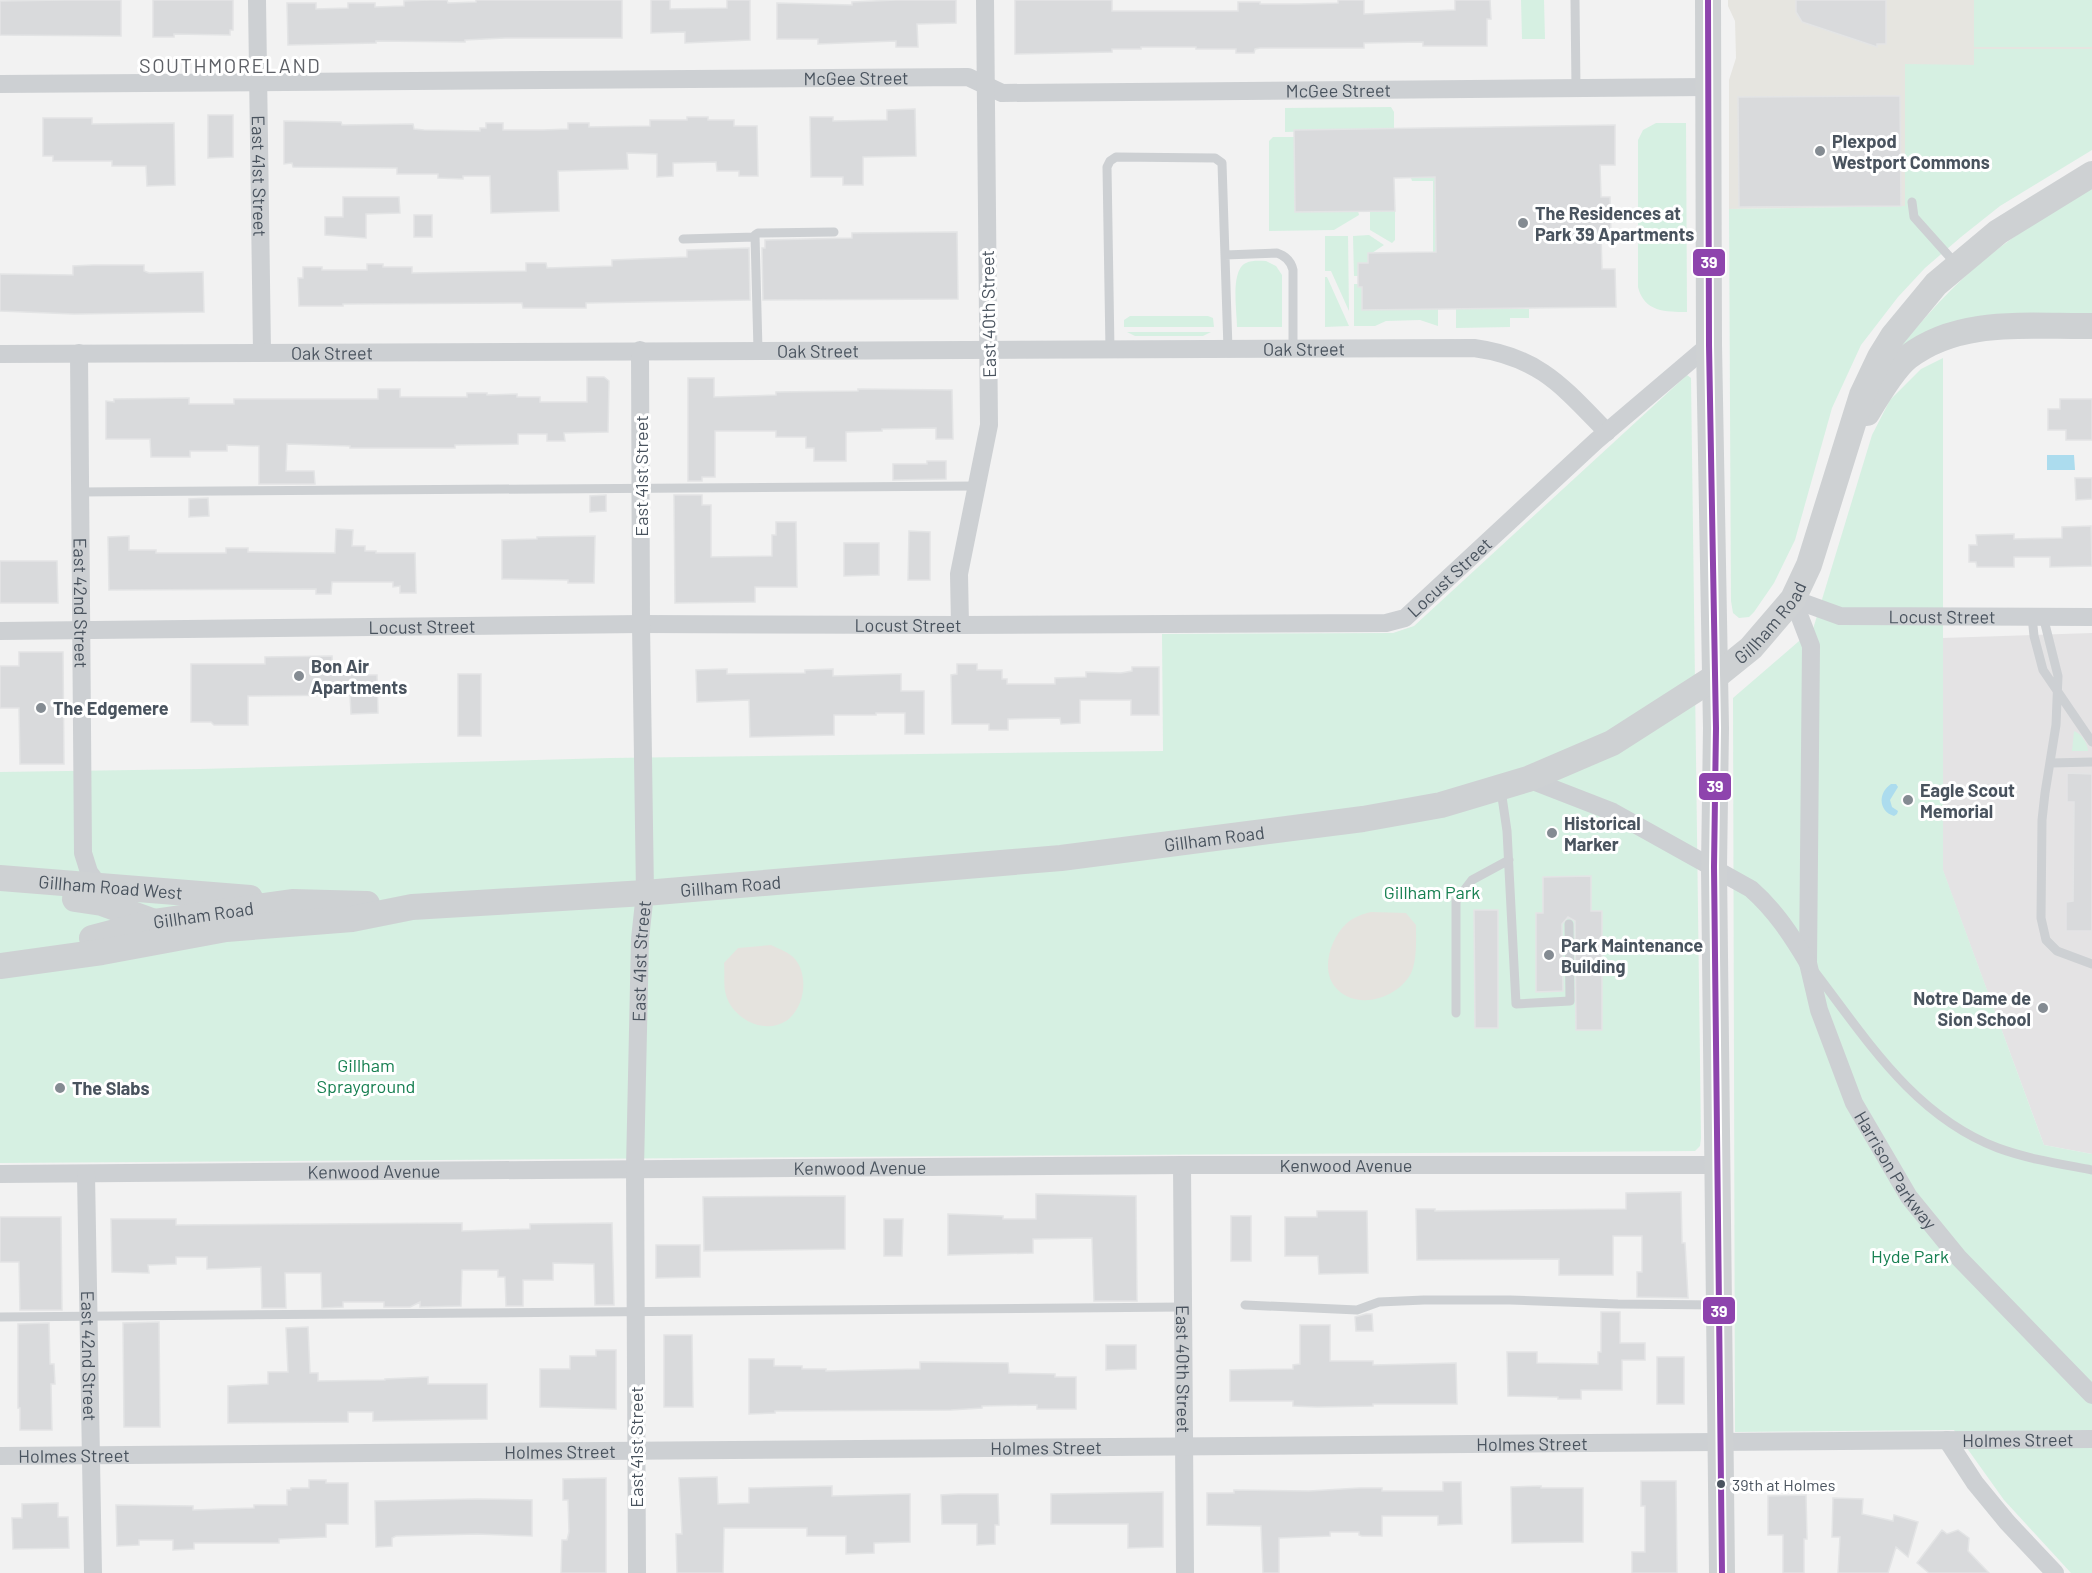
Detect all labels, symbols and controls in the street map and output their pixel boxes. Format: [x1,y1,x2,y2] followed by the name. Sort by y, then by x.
[139,53,321,77] district label: SOUTHMORELAND
[803,66,909,89] street label: McGee Street
[1286,79,1391,102] street label: McGee Street
[248,115,271,237] street label: East 41st Street
[1832,130,1990,173] place label: Plexpod Westport Commons
[1813,144,1827,158] marker: Plexpod Westport Commons
[1535,202,1694,245] place label: The Residences at Park 39 Apartments
[1516,216,1530,230] marker: The Residences at Park 39 Apartments
[1692,248,1726,277] line badge: 39
[976,250,1000,378] street label: East 40th Street
[1700,252,1718,271] text: 39
[1263,338,1345,360] street label: Oak Street
[777,340,859,362] street label: Oak Street
[291,341,373,364] street label: Oak Street
[630,415,652,537] street label: East 41st Street
[1402,533,1496,621] street label: Locust Street
[69,538,93,668] street label: East 42nd Street
[1730,578,1811,668] street label: Gillham Road
[1888,605,1996,628] street label: Locust Street
[854,614,962,636] street label: Locust Street
[368,615,476,638] street label: Locust Street
[311,655,407,698] place label: Bon Air Apartments
[292,669,306,683] marker: Bon Air Apartments
[53,697,169,719] place label: The Edgemere
[34,701,48,715] marker: The Edgemere
[1698,772,1732,801] line badge: 39
[1706,776,1724,795] text: 39
[1920,779,2015,822] place label: Eagle Scout Memorial
[1901,793,1915,807] marker: Eagle Scout Memorial
[1564,812,1641,855] place label: Historical Marker
[1163,821,1266,856] street label: Gillham Road
[1545,826,1559,840] marker: Historical Marker
[38,870,183,904] street label: Gillham Road West
[679,871,782,901] street label: Gillham Road
[1384,881,1480,903] park label: Gillham Park
[152,897,255,933] street label: Gillham Road
[627,899,655,1022] street label: East 41st Street
[1561,934,1703,977] place label: Park Maintenance Building
[1542,948,1556,962] marker: Park Maintenance Building
[1913,987,2031,1030] place label: Notre Dame de Sion School
[2036,1001,2050,1015] marker: Notre Dame de Sion School
[317,1054,415,1097] park label: Gillham Sprayground
[72,1077,150,1099] place label: The Slabs
[53,1081,67,1095] marker: The Slabs
[1850,1107,1942,1234] street label: Harrison Parkway
[1280,1154,1412,1176] street label: Kenwood Avenue
[793,1156,927,1179] street label: Kenwood Avenue
[307,1160,441,1183] street label: Kenwood Avenue
[1871,1245,1949,1267] park label: Hyde Park
[77,1290,101,1421] street label: East 42nd Street
[1702,1296,1736,1325] line badge: 39
[1710,1301,1728,1320] text: 39
[1172,1305,1195,1433] street label: East 40th Street
[625,1386,647,1508] street label: East 41st Street
[1962,1428,2074,1451] street label: Holmes Street
[1476,1432,1588,1455] street label: Holmes Street
[990,1436,1102,1459] street label: Holmes Street
[504,1440,616,1463] street label: Holmes Street
[18,1444,130,1467] street label: Holmes Street
[1732,1475,1835,1494] place label: 39th at Holmes
[1715,1478,1727,1490] marker: 39th at Holmes

